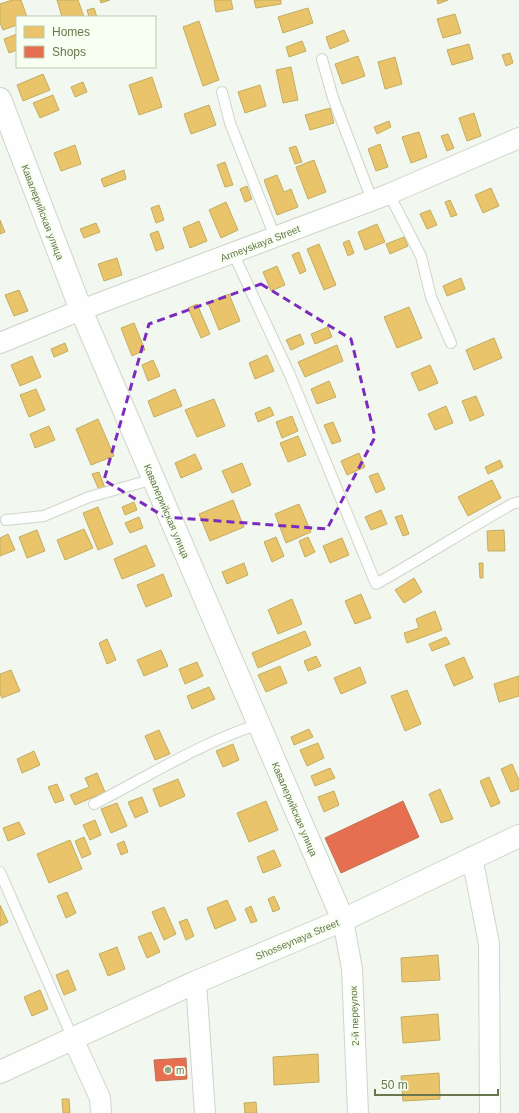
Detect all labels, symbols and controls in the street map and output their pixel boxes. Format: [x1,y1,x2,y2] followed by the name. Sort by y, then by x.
[16,16,156,68] legend
[52,25,90,39] text: Homes
[52,45,86,59] text: Shops
[19,163,66,262] street label: Кавалерийская улица
[219,223,302,264] street label: Armeyskaya Street
[142,463,192,560] street label: Кавалерийская улица
[270,761,320,858] street label: Кавалерийская улица
[254,917,341,962] street label: Shosseynaya Street
[348,985,361,1046] street label: 2-й переулок
[163,1065,173,1075] marker: m
[176,1065,184,1076] place label: m
[375,1071,498,1097] scale bar
[381,1078,408,1092] text: 50 m

